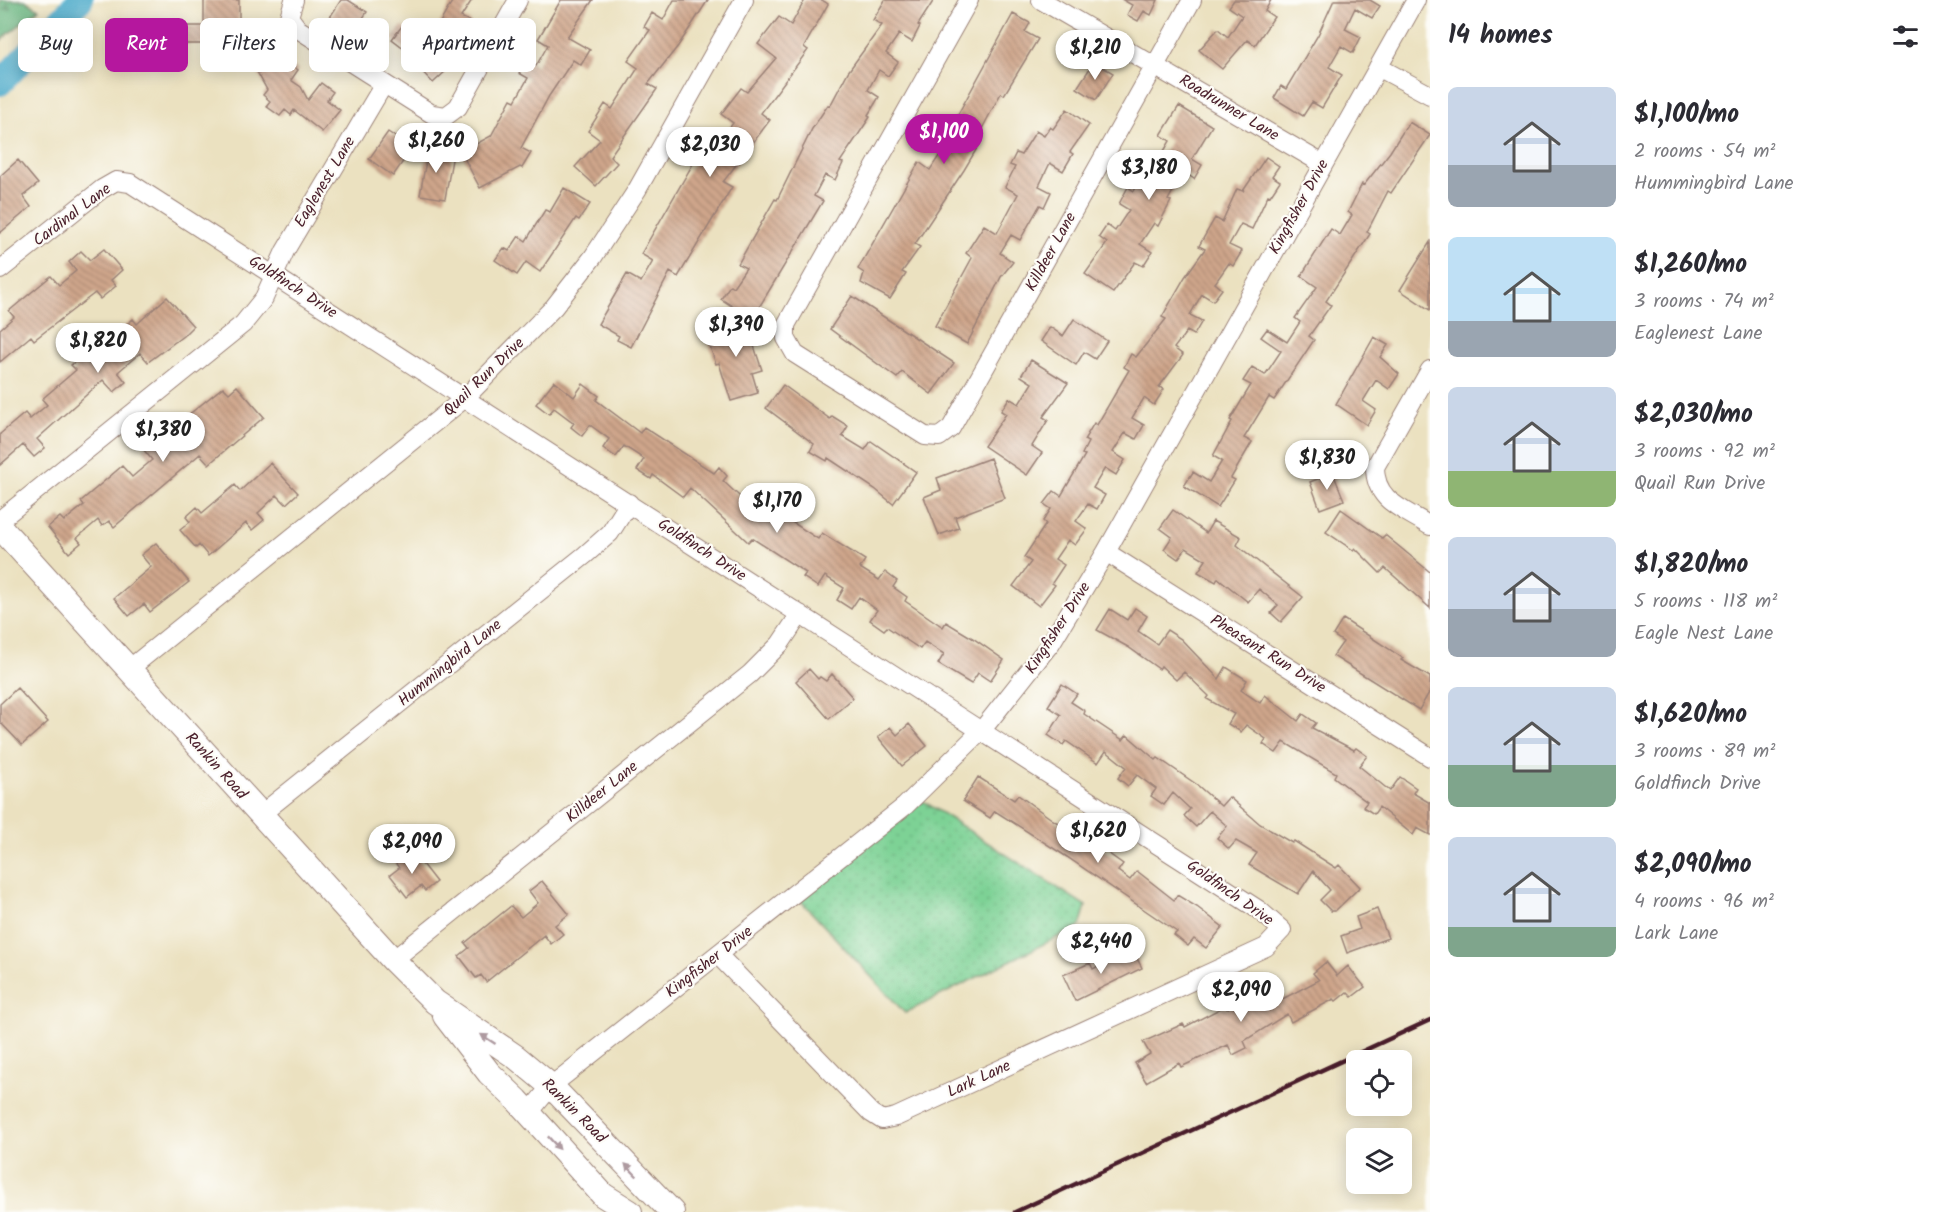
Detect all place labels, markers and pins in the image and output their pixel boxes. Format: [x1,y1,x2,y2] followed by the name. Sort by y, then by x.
[1046,30,1144,81] pin: $1,210
[895,114,993,165] pin: $1,100
[387,123,485,174] pin: $1,260
[661,127,759,178] pin: $2,030
[1100,150,1198,201] pin: $3,180
[687,307,785,358] pin: $1,390
[49,323,147,374] pin: $1,820
[114,412,212,463] pin: $1,380
[1278,440,1376,491] pin: $1,830
[728,483,826,534] pin: $1,170
[1049,813,1147,864] pin: $1,620
[363,824,461,875] pin: $2,090
[1052,924,1150,975] pin: $2,440
[1192,972,1290,1023] pin: $2,090

